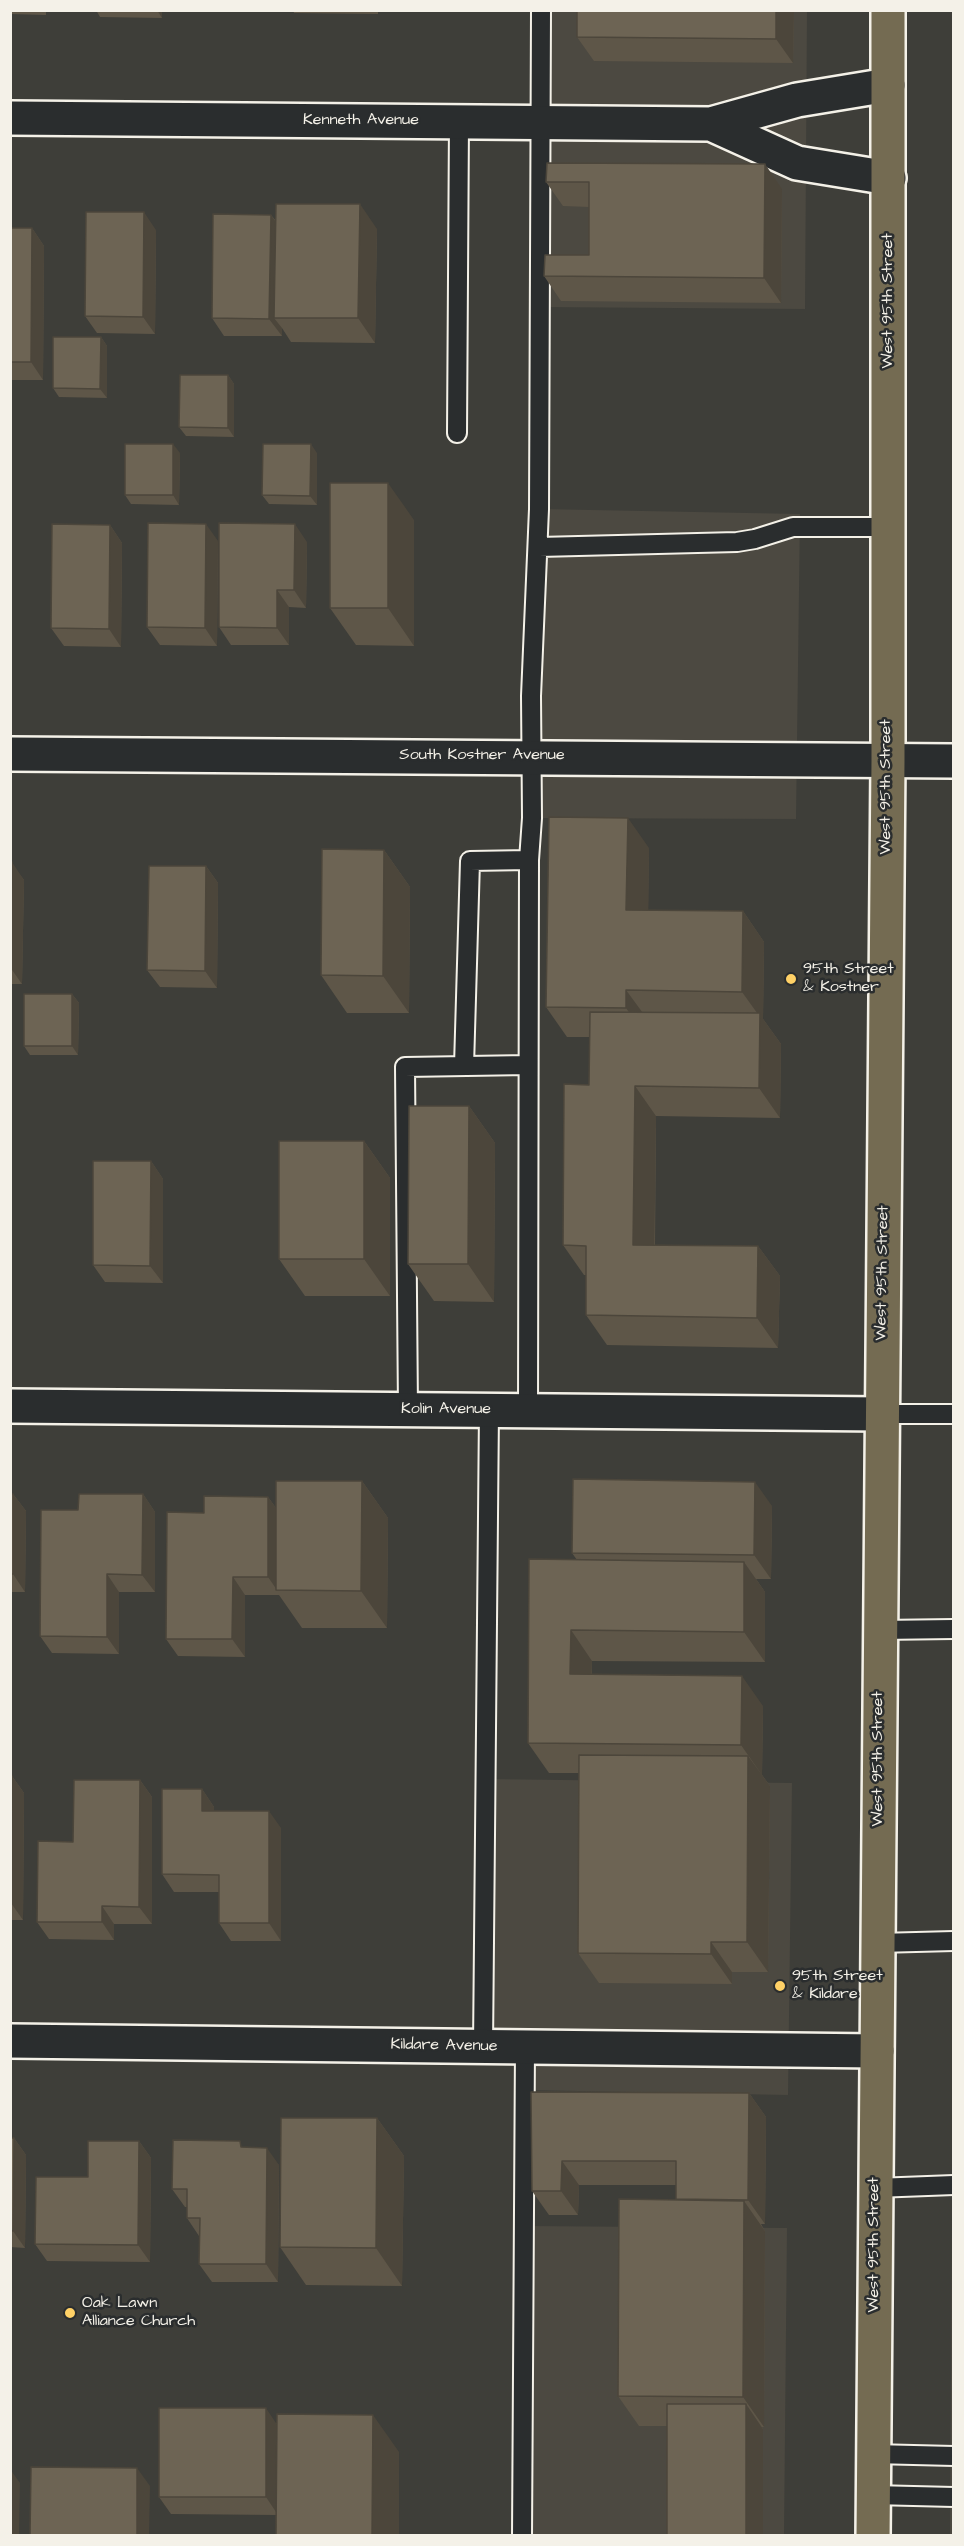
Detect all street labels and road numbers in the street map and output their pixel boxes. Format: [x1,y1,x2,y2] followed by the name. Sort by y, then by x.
[303,111,419,131] street label: Kenneth Avenue
[879,233,899,369] street label: West 95th Street
[877,719,897,855] street label: West 95th Street
[399,746,565,766] street label: South Kostner Avenue
[872,1205,894,1341] street label: West 95th Street
[401,1400,491,1420] street label: Kolin Avenue
[869,1691,889,1827] street label: West 95th Street
[390,2035,498,2057] street label: Kildare Avenue
[865,2177,885,2313] street label: West 95th Street

